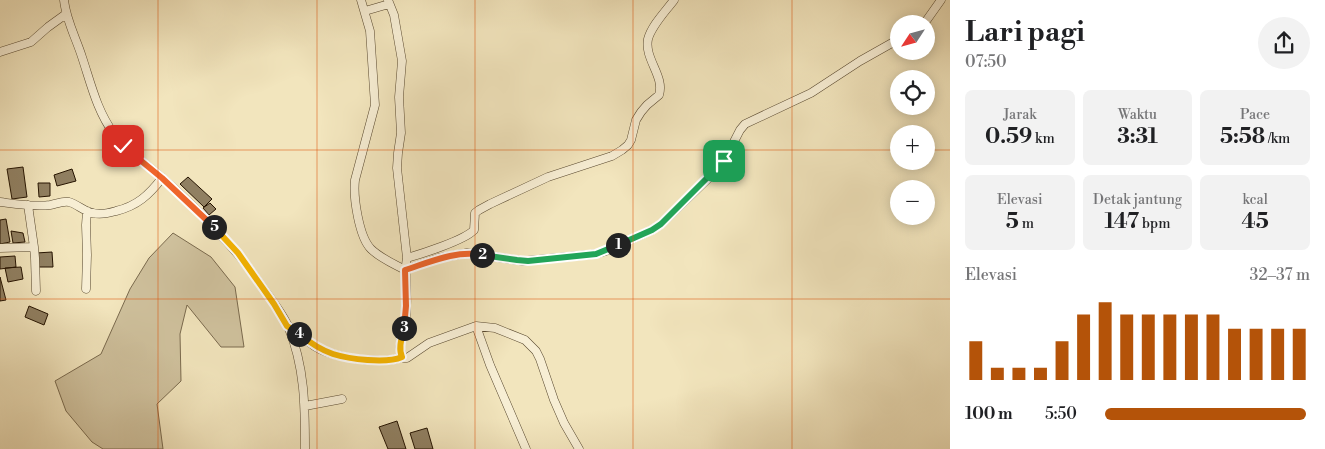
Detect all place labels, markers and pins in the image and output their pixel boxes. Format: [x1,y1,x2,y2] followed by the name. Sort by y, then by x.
[102,125,144,167] pin
[703,140,745,182] pin
[202,214,226,240] pin: 5
[606,232,630,258] pin: 1
[470,242,494,268] pin: 2
[392,316,416,340] pin: 3
[286,322,312,346] pin: 4

